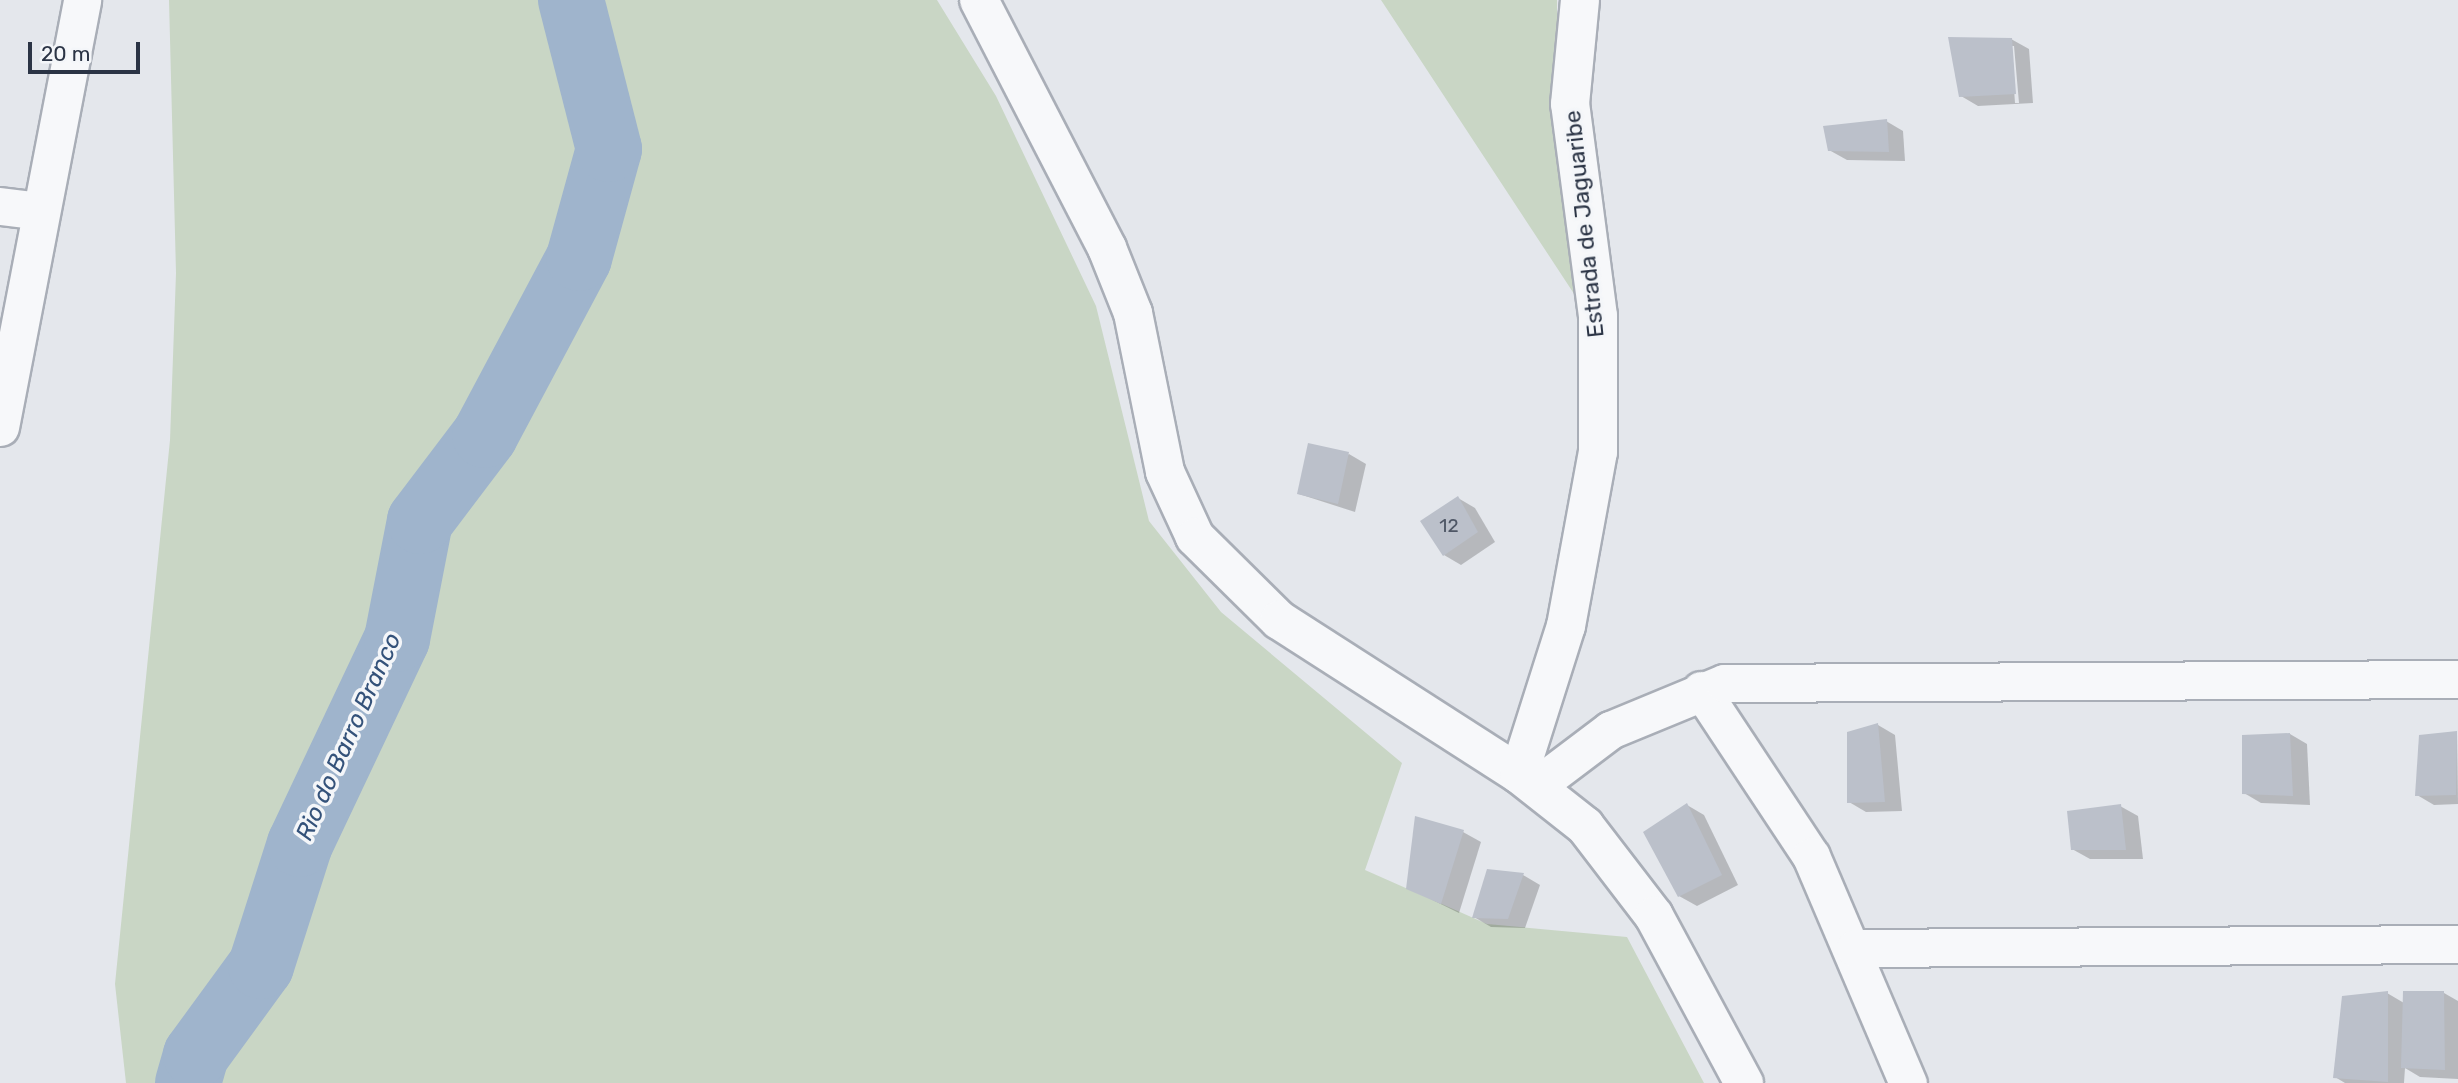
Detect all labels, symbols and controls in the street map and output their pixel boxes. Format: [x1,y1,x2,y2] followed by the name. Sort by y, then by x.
[32,28,144,72] scale bar
[41,41,90,66] text: 20 m
[1558,109,1610,339] street label: Estrada de Jaguaribe
[1439,515,1459,537] house number: 12
[290,629,408,845] water label: Rio do Barro Branco

